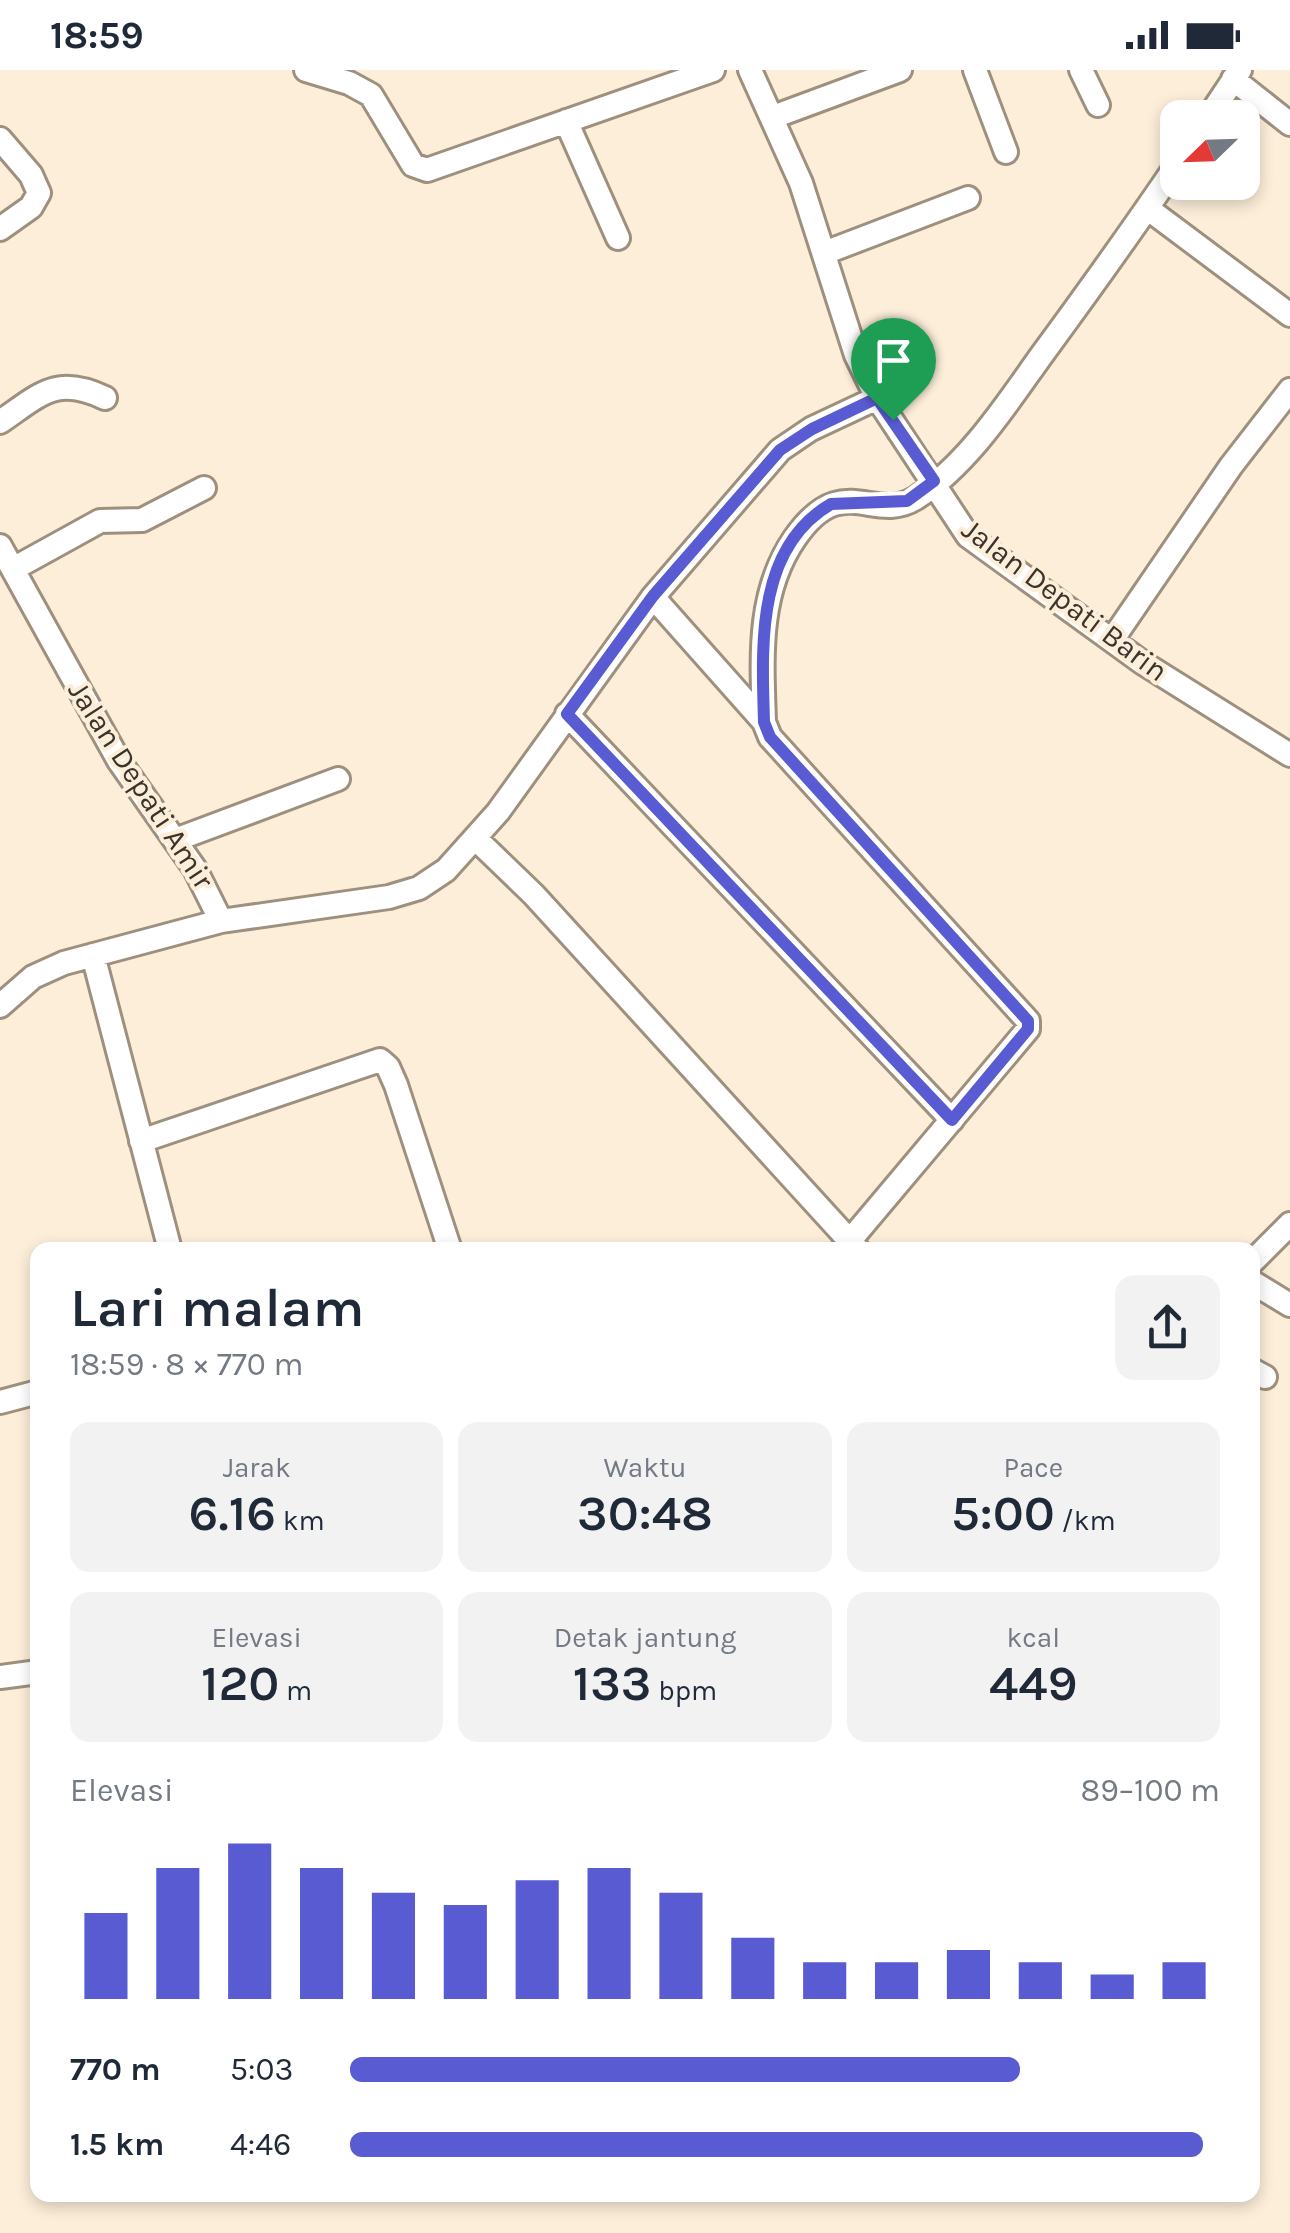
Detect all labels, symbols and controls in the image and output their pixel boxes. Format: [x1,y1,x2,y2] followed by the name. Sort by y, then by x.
[50,13,144,58] text: 18:59
[1160,100,1260,200] north arrow
[1160,100,1260,200] map controls
[851,318,936,421] pin
[866,333,921,388] icon: arrive
[955,511,1175,689] street label: Jalan Depati Barin
[60,674,222,896] street label: Jalan Depati Amir
[1115,1275,1220,1380] button: share
[70,1276,364,1340] text: Lari malam
[70,1346,303,1383] text: 18:59 · 8 × 770 m
[223,1451,291,1484] text: Jarak
[604,1451,686,1484] text: Waktu
[1003,1451,1063,1484] text: Pace
[189,1484,276,1543] text: 6.16
[577,1484,713,1543] text: 30:48
[951,1484,1055,1543] text: 5:00
[276,1504,325,1537] text: km
[1055,1504,1116,1537] text: /km
[211,1621,302,1654] text: Elevasi
[554,1621,736,1654] text: Detak jantung
[1007,1621,1060,1654] text: kcal
[201,1654,279,1713] text: 120
[573,1654,652,1713] text: 133
[989,1654,1078,1713] text: 449
[279,1674,312,1707] text: m
[652,1674,717,1707] text: bpm
[70,1772,173,1809] text: Elevasi
[1081,1772,1220,1809] text: 89–100 m
[70,2051,161,2088] text: 770 m
[230,2051,293,2088] text: 5:03
[70,2126,164,2163] text: 1.5 km
[230,2126,291,2163] text: 4:46

